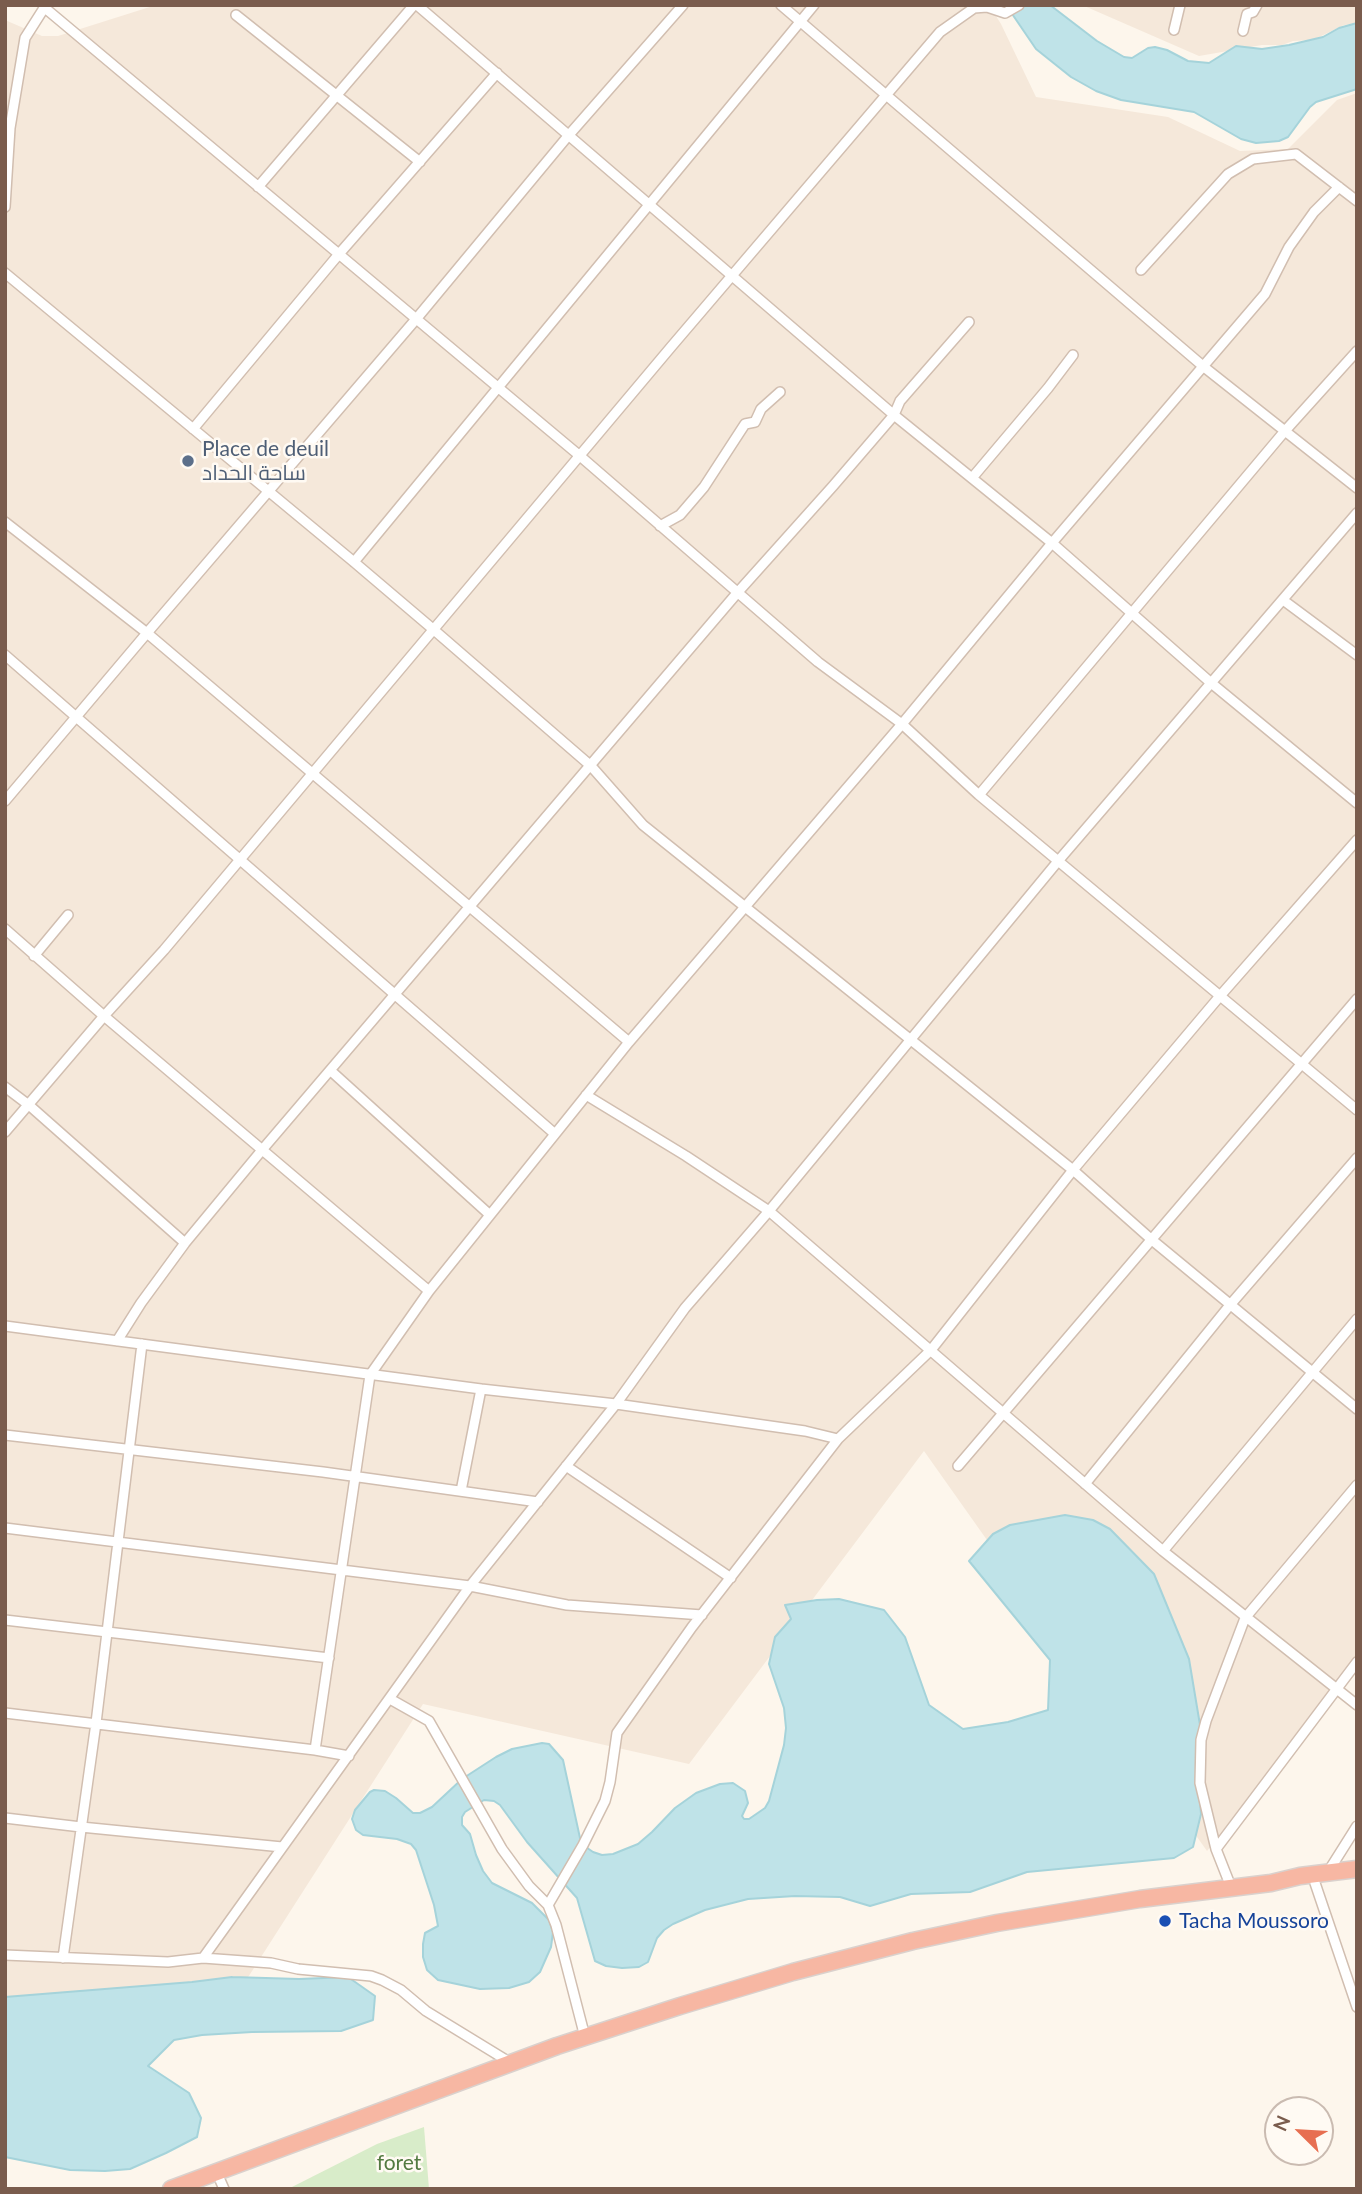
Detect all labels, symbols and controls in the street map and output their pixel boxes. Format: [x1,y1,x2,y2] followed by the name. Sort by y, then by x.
[202,436,329,486] place label: Place de deuil ساحة الحداد
[180,453,196,469] marker: Place de deuil ساحة الحداد
[1179,1908,1329,1934] place label: Tacha Moussoro
[1157,1913,1173,1929] marker: Tacha Moussoro
[1264,2096,1334,2166] north arrow
[1268,2112,1295,2134] text: N
[377,2150,421,2176] park label: foret

